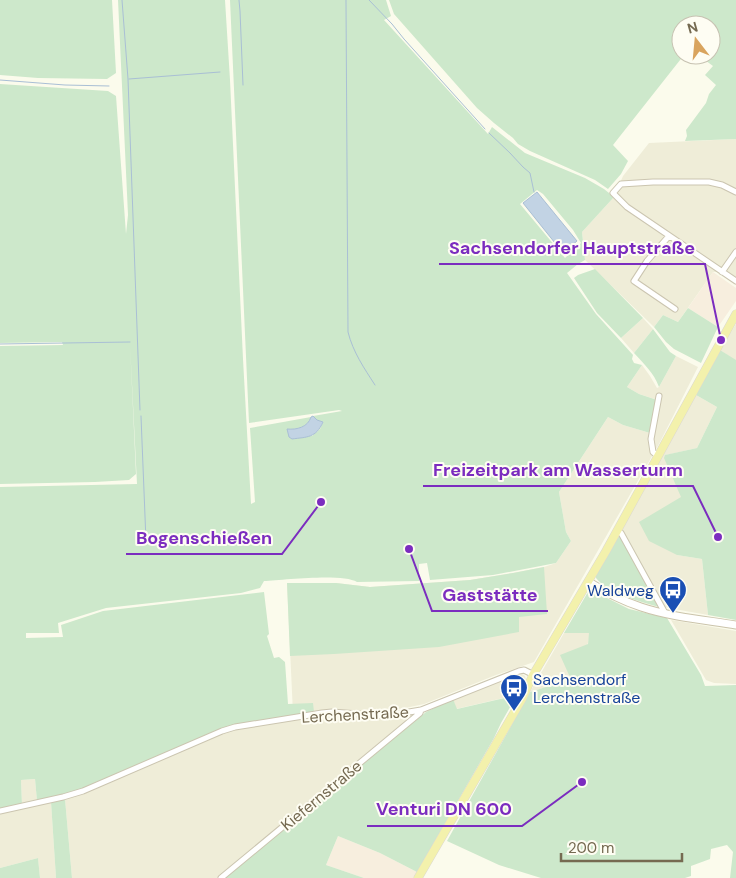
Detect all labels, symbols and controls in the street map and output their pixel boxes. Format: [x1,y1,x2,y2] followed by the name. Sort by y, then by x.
[671,15,721,65] north arrow
[685,17,700,38] text: N
[439,231,705,264] callout: Sachsendorfer Hauptstraße
[449,236,695,260] text: Sachsendorfer Hauptstraße
[423,453,693,486] callout: Freizeitpark am Wasserturm
[433,458,683,482] text: Freizeitpark am Wasserturm
[126,521,282,554] callout: Bogenschießen
[136,526,272,550] text: Bogenschießen
[658,575,688,614] bus stop icon: Waldweg
[432,578,548,611] callout: Gaststätte
[587,580,654,601] place label: Waldweg
[442,583,538,607] text: Gaststätte
[533,669,640,708] place label: Sachsendorf Lerchenstraße
[499,673,529,712] bus stop icon: Sachsendorf Lerchenstraße
[301,701,409,728] street label: Lerchenstraße
[276,755,366,835] street label: Kiefernstraße
[367,793,522,826] callout: Venturi DN 600
[376,797,512,821] text: Venturi DN 600
[561,830,682,862] scale bar
[568,838,614,858] text: 200 m

